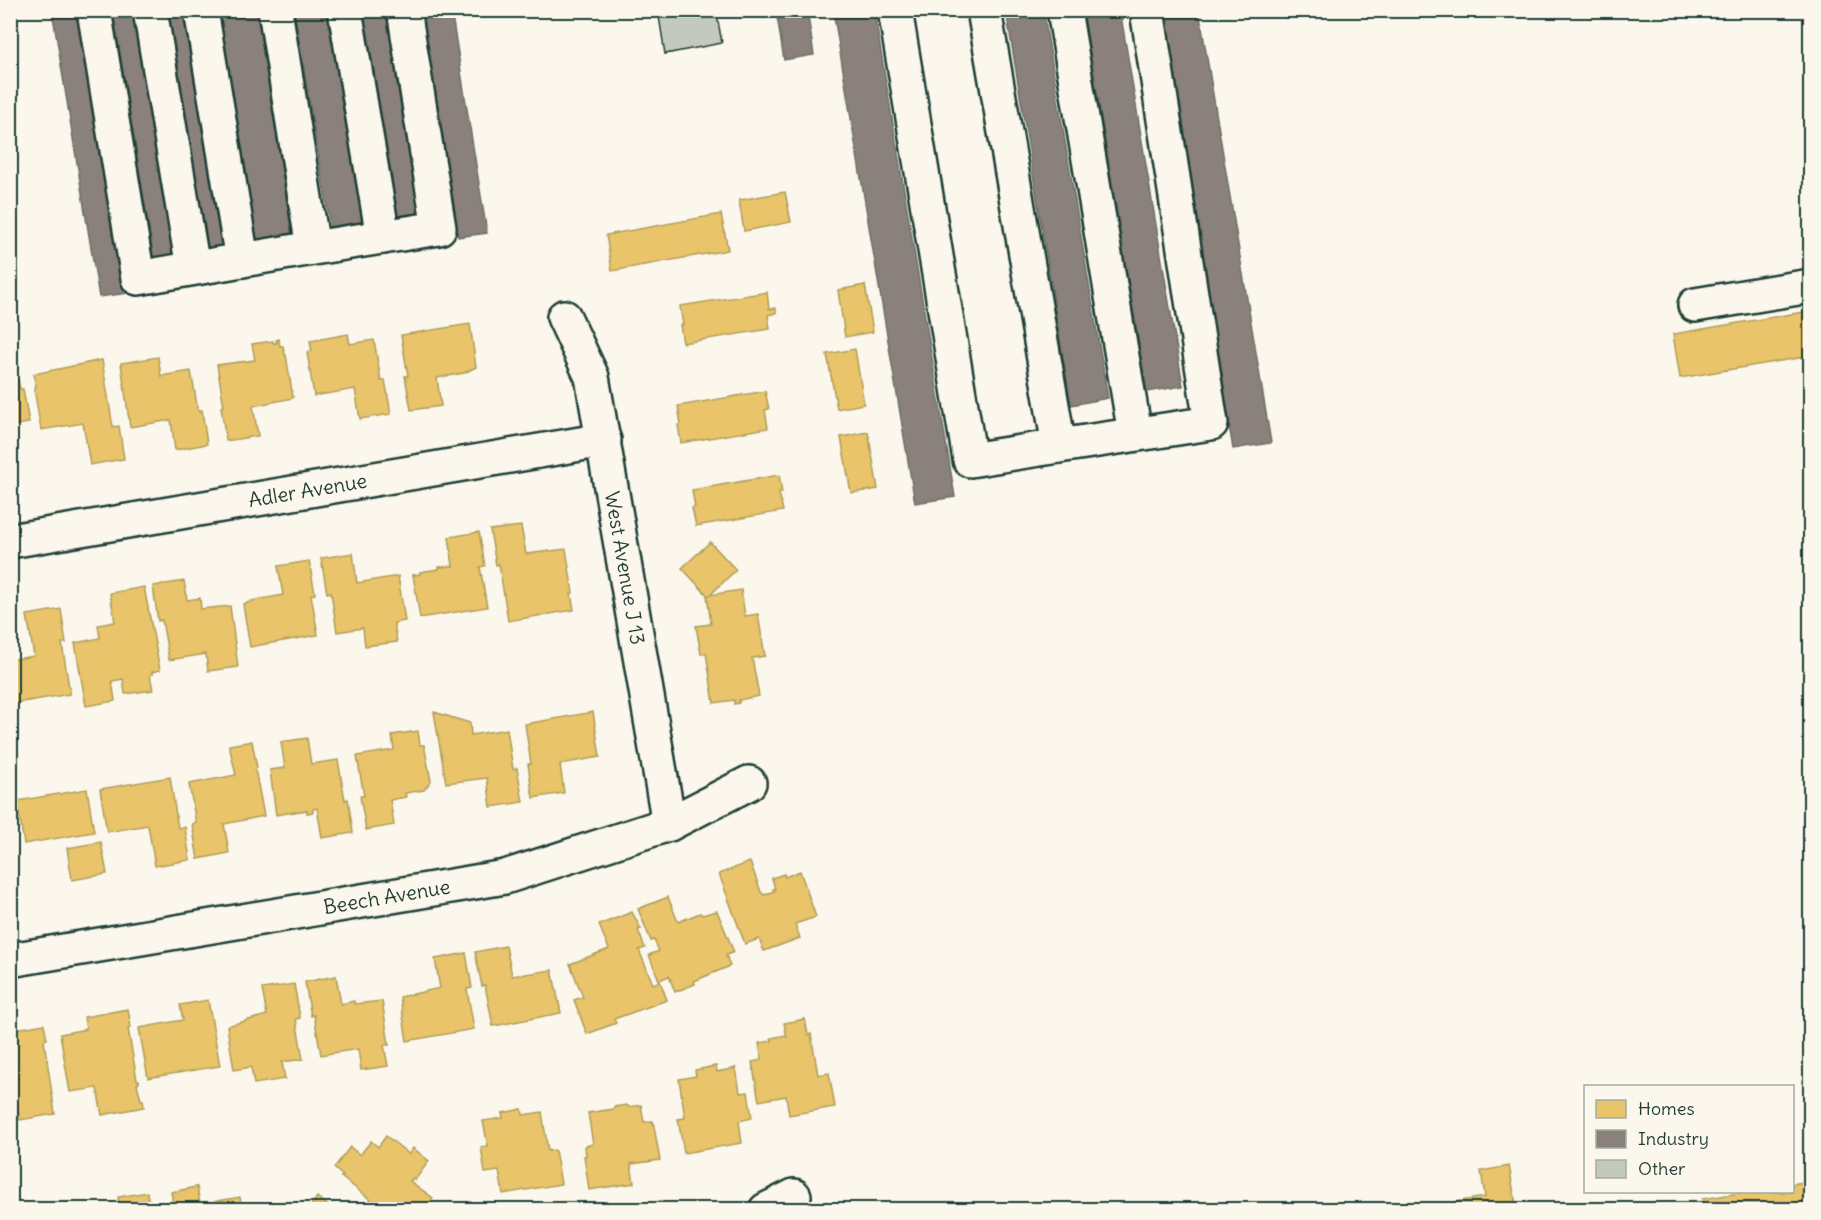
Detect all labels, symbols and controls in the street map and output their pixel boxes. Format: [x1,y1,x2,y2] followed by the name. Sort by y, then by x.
[246,468,369,512] street label: Adler Avenue
[600,489,651,647] street label: West Avenue J 13
[321,873,452,919] street label: Beech Avenue
[1584,1085,1794,1193] legend
[1638,1097,1695,1120] text: Homes
[1638,1127,1709,1150] text: Industry
[1638,1157,1686,1180] text: Other

